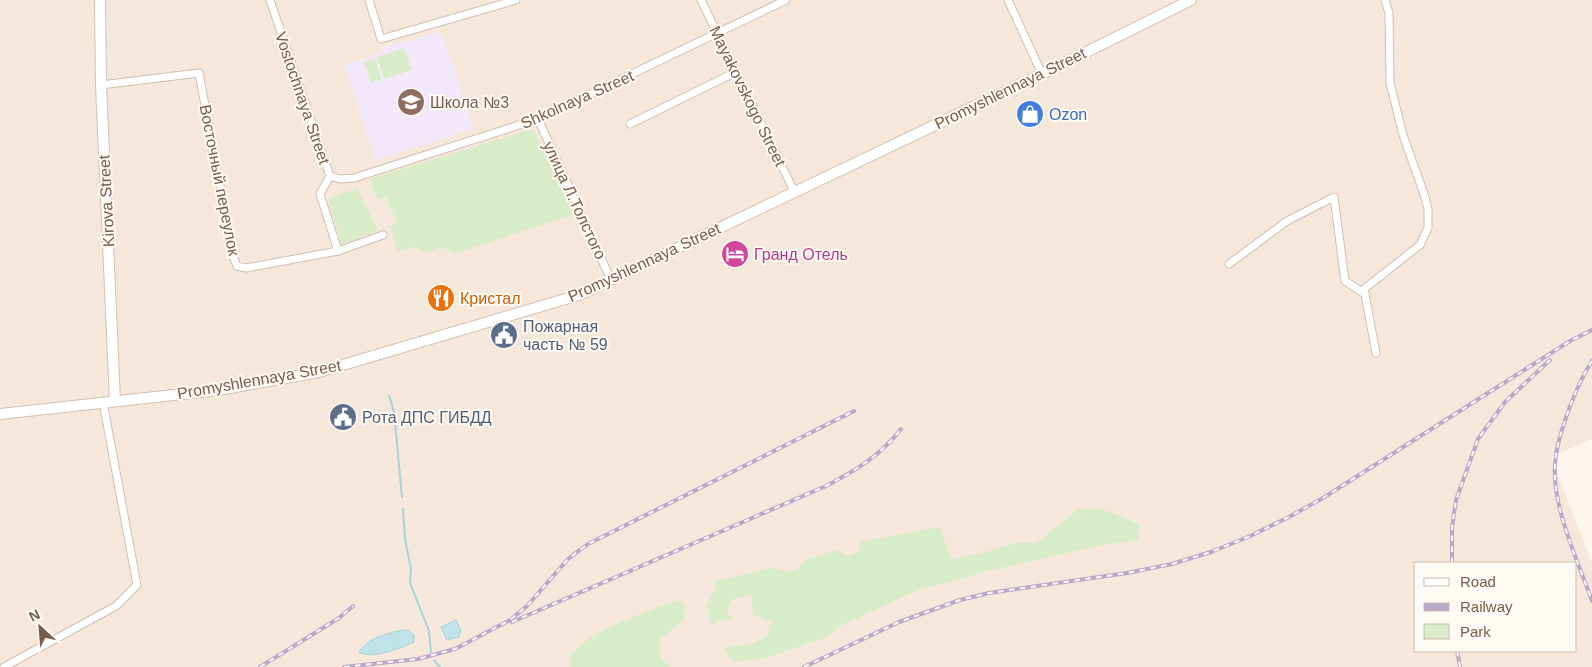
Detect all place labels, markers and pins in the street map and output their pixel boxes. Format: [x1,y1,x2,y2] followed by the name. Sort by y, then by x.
[396,87,426,117] school or university icon: Школа №3
[430,94,509,111] place label: Школа №3
[1015,99,1045,129] shop icon: Ozon
[1049,106,1087,123] place label: Ozon
[720,239,750,269] hotel icon: Гранд Отель
[754,246,848,263] place label: Гранд Отель
[426,283,456,313] restaurant icon: Кристал
[460,290,521,307] place label: Кристал
[523,318,608,353] place label: Пожарная часть № 59
[489,320,519,350] public building icon: Пожарная часть № 59
[328,402,358,432] public building icon: Рота ДПС ГИБДД
[362,409,492,426] place label: Рота ДПС ГИБДД

